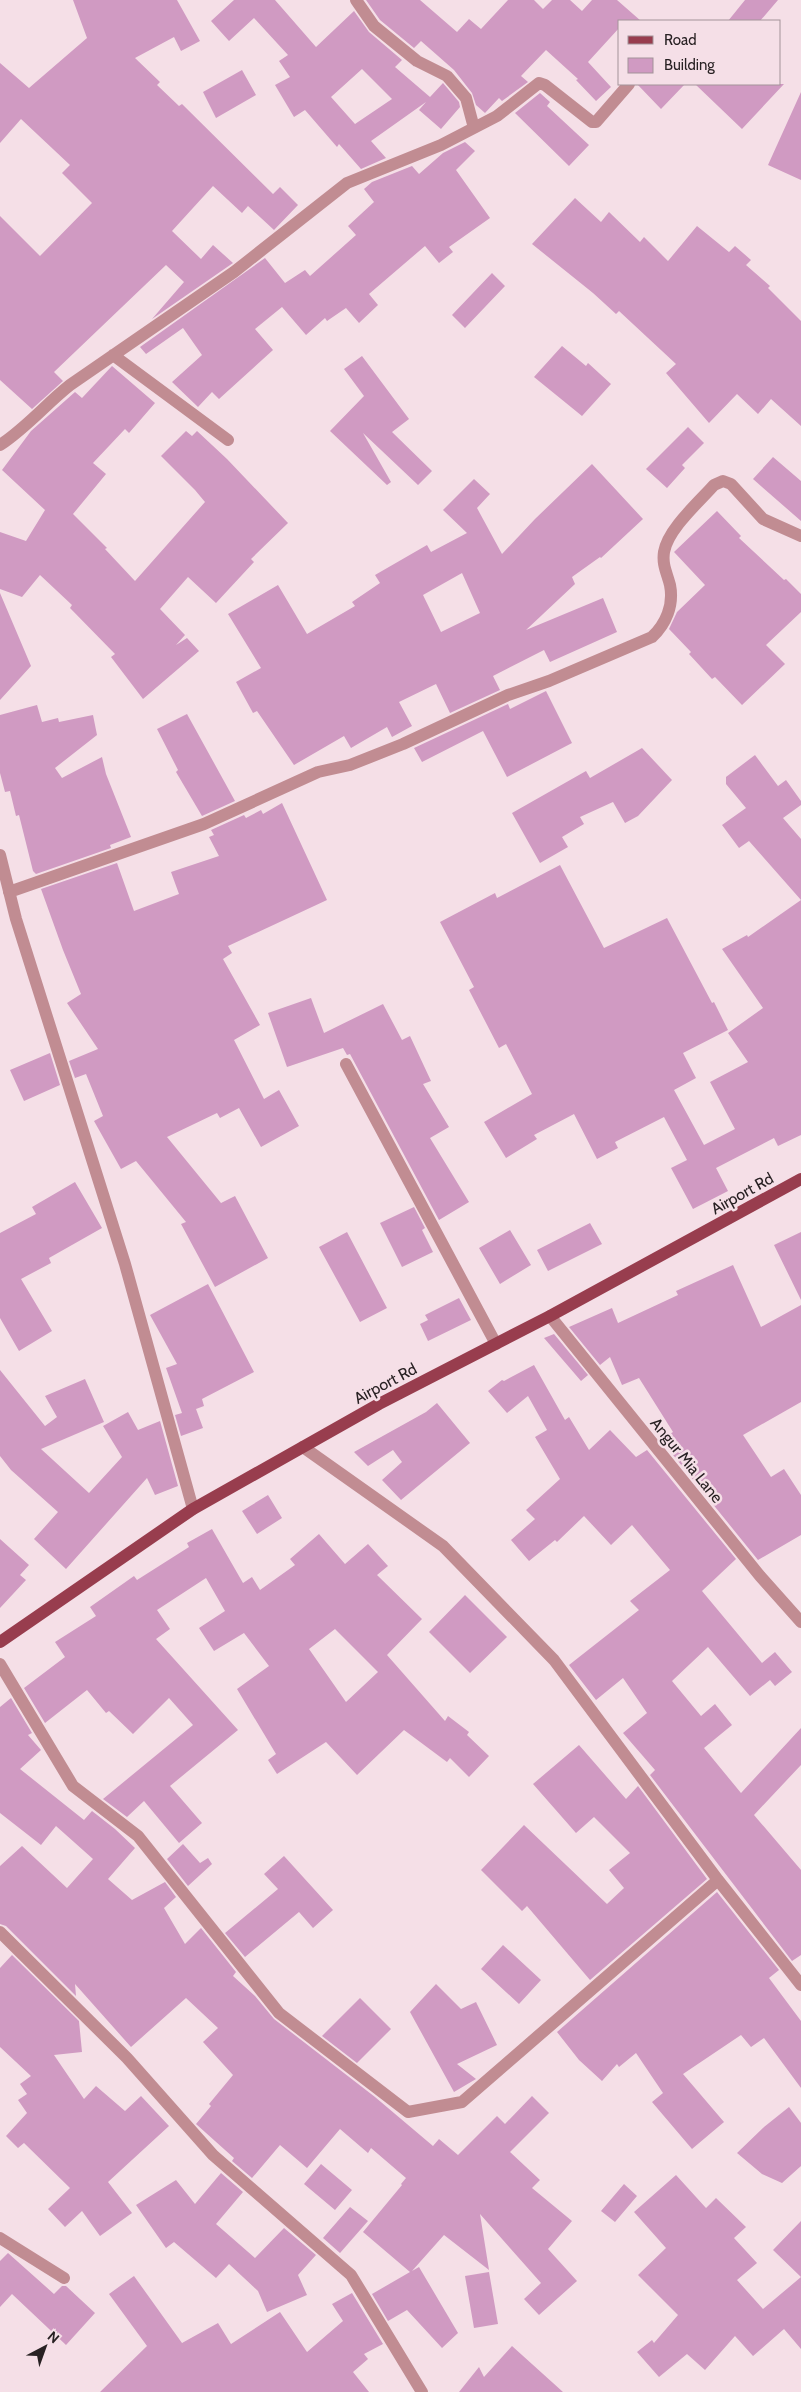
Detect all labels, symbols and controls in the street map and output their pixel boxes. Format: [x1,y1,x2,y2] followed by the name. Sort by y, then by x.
[618,20,781,85] legend
[664,31,697,49] text: Road
[664,56,715,74] text: Building
[708,1169,777,1218] street label: Airport Rd
[351,1359,420,1408] street label: Airport Rd
[646,1414,727,1507] street label: Angur Mia Lane
[20,2322,70,2372] north arrow
[44,2327,63,2347] text: N

